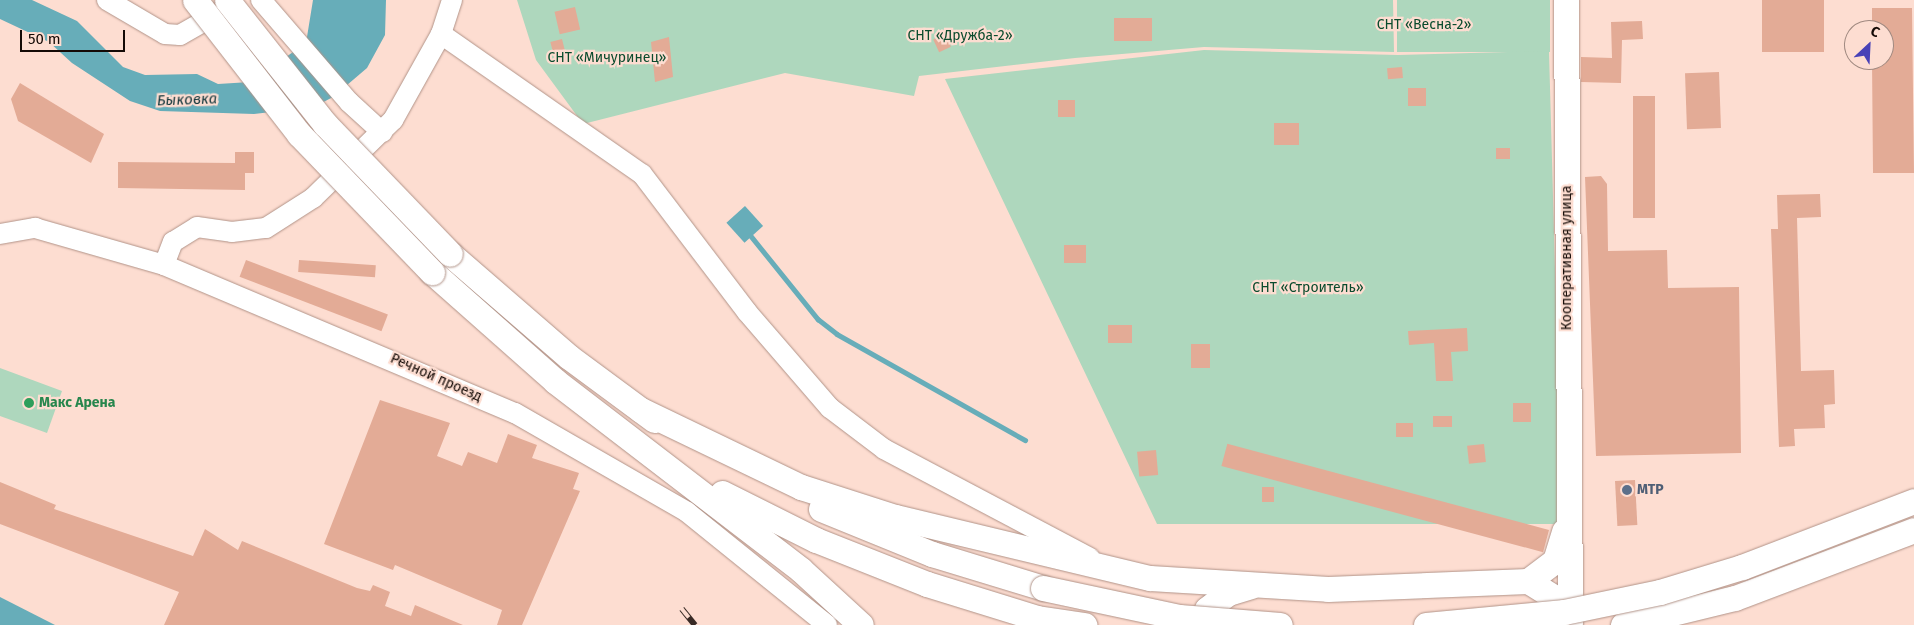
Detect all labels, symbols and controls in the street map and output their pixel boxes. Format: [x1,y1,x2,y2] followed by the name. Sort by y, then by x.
[1377,17,1471,33] park label: СНТ «Весна-2»
[22,20,128,52] scale bar
[1844,20,1894,70] north arrow
[1868,22,1882,41] text: С
[907,28,1013,44] park label: СНТ «Дружба-2»
[28,30,61,48] text: 50 m
[547,50,667,66] park label: СНТ «Мичуринец»
[157,90,217,110] water label: Быковка
[1559,186,1575,330] street label: Кооперативная улица
[1252,280,1364,296] park label: СНТ «Строитель»
[388,350,484,406] street label: Речной проезд
[39,395,115,411] place label: Макс Арена
[23,397,35,409] marker: Макс Арена
[1637,482,1664,498] place label: МТР
[1621,484,1633,496] marker: МТР

